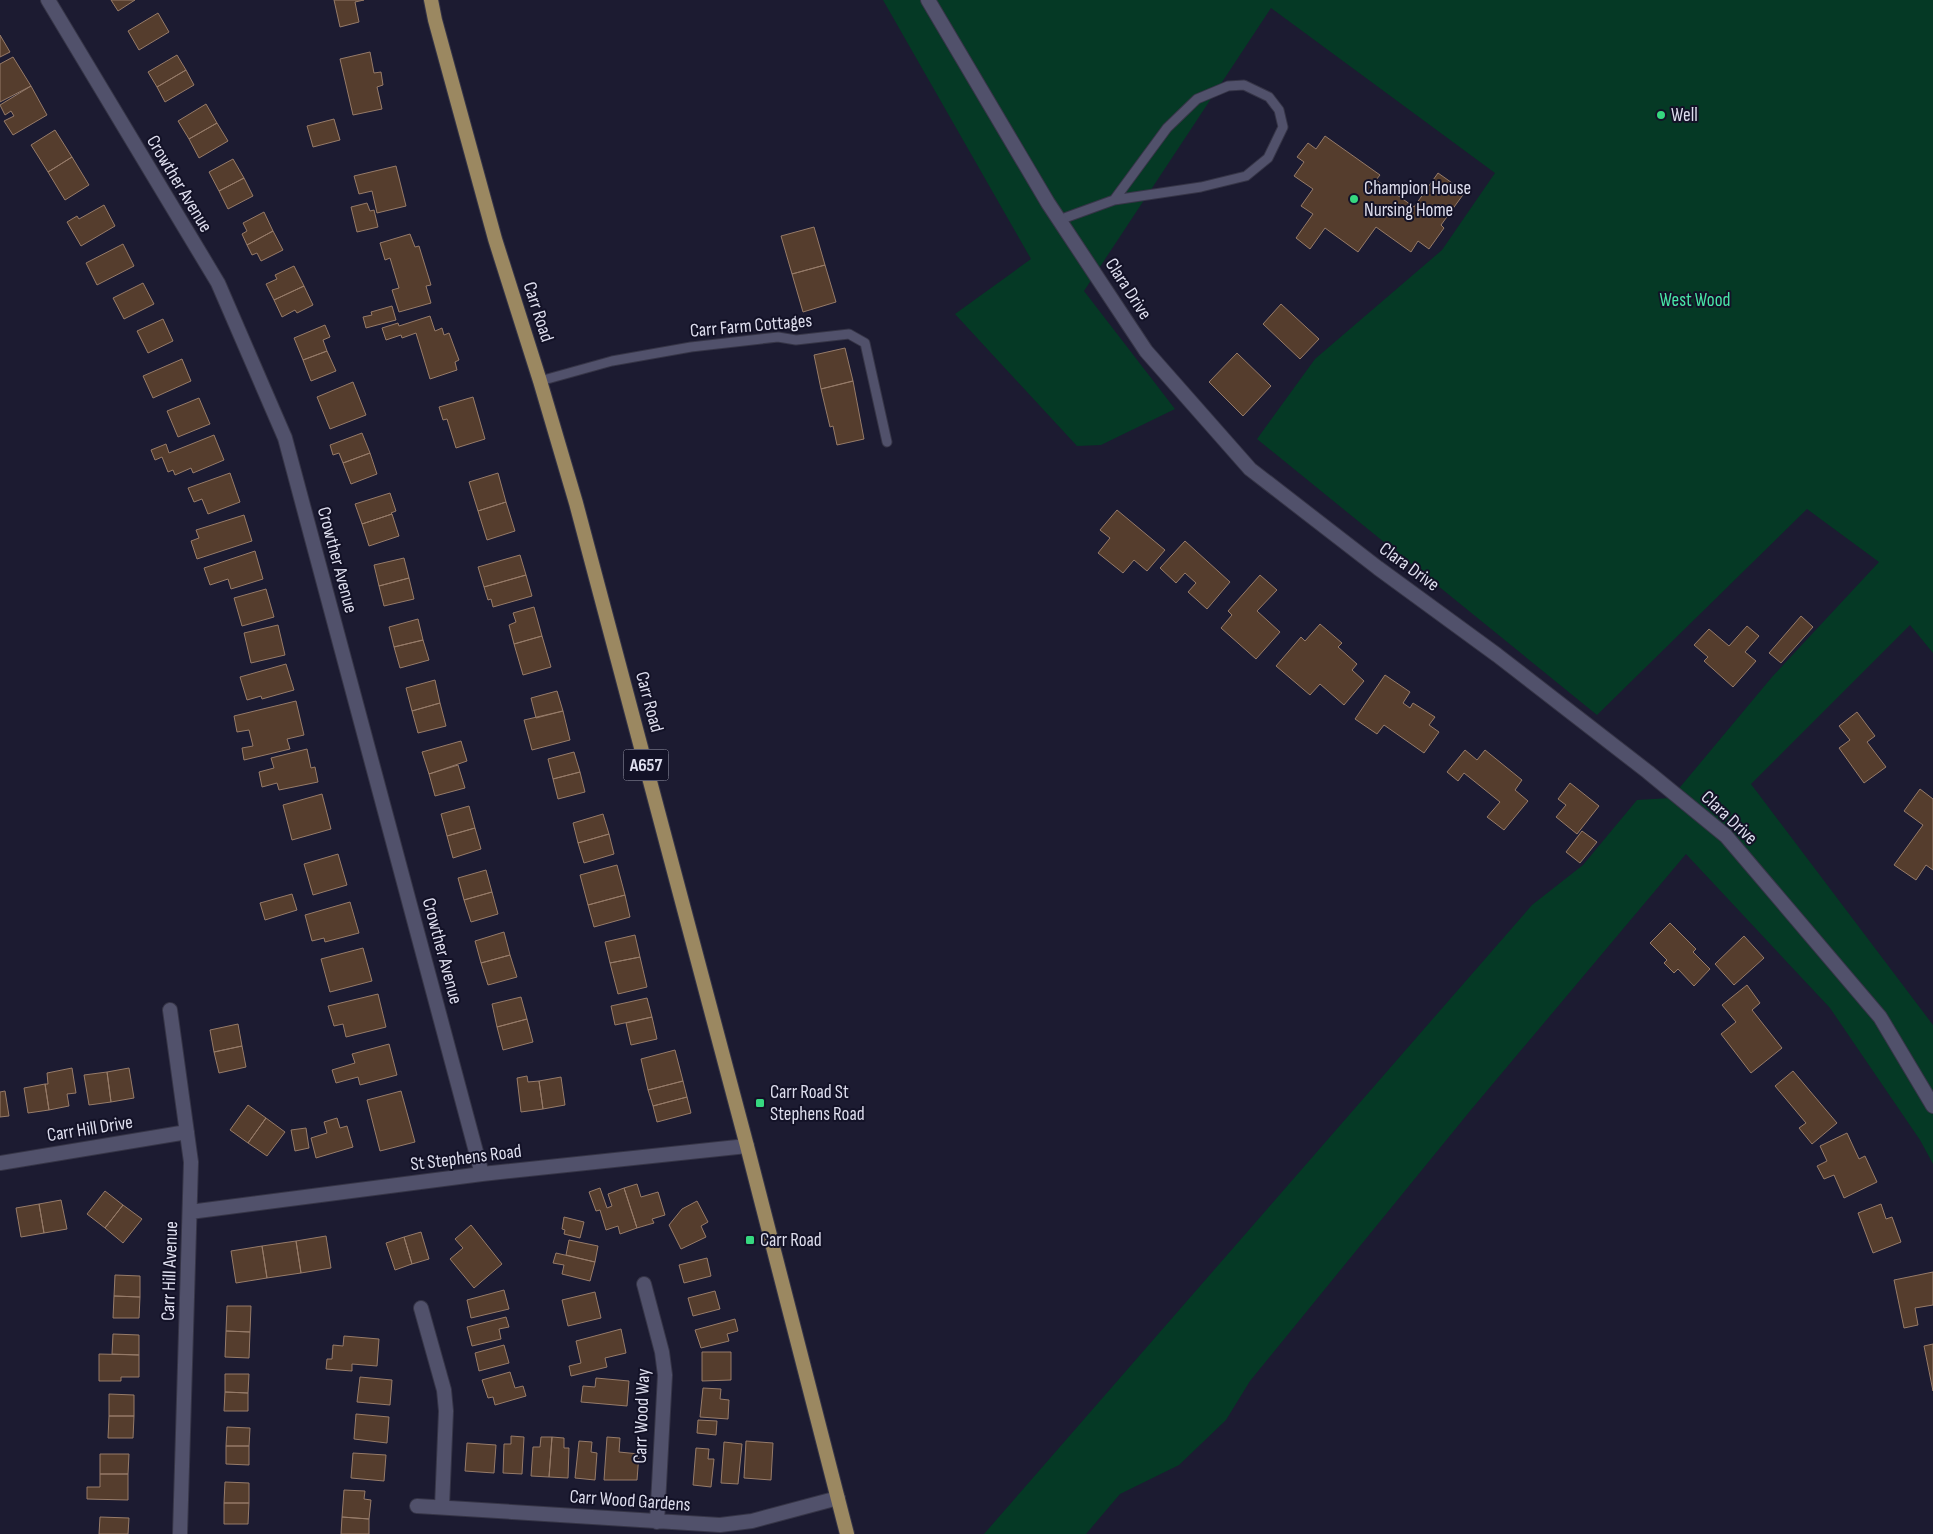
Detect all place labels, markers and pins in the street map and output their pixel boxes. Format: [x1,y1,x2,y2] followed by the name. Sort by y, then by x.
[1671,104,1698,127] place label: Well
[1655,109,1667,121] marker: Well
[1364,177,1471,222] place label: Champion House Nursing Home
[1348,193,1360,205] marker: Champion House Nursing Home
[770,1081,865,1126] place label: Carr Road St Stephens Road
[754,1097,766,1109] marker: Carr Road St Stephens Road
[760,1229,822,1252] place label: Carr Road
[744,1234,756,1246] marker: Carr Road

